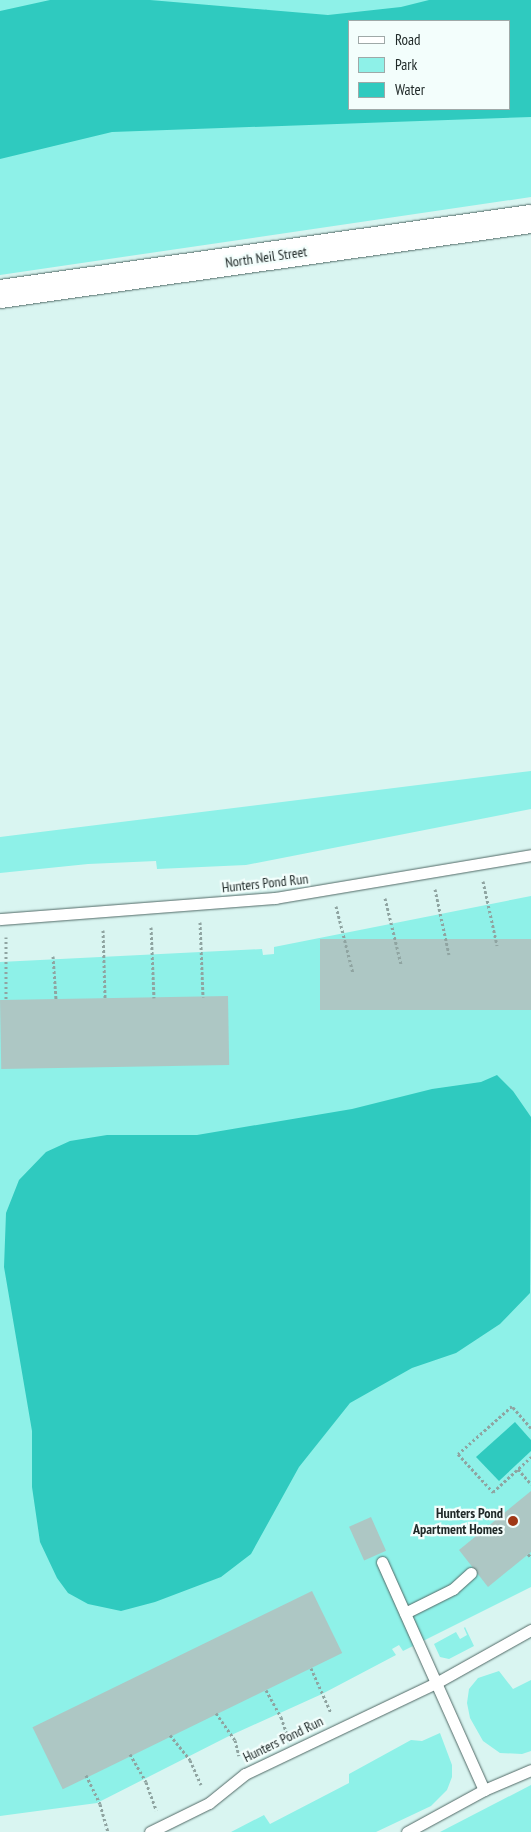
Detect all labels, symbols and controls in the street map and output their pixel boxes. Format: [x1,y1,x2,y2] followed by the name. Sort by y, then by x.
[348,20,511,110] legend
[395,30,421,49] text: Road
[395,55,417,74] text: Park
[395,80,425,99] text: Water
[224,243,308,271] street label: North Neil Street
[221,870,309,896] street label: Hunters Pond Run
[413,1505,503,1538] place label: Hunters Pond Apartment Homes
[507,1515,519,1527] marker: Hunters Pond Apartment Homes
[240,1712,326,1766] street label: Hunters Pond Run

